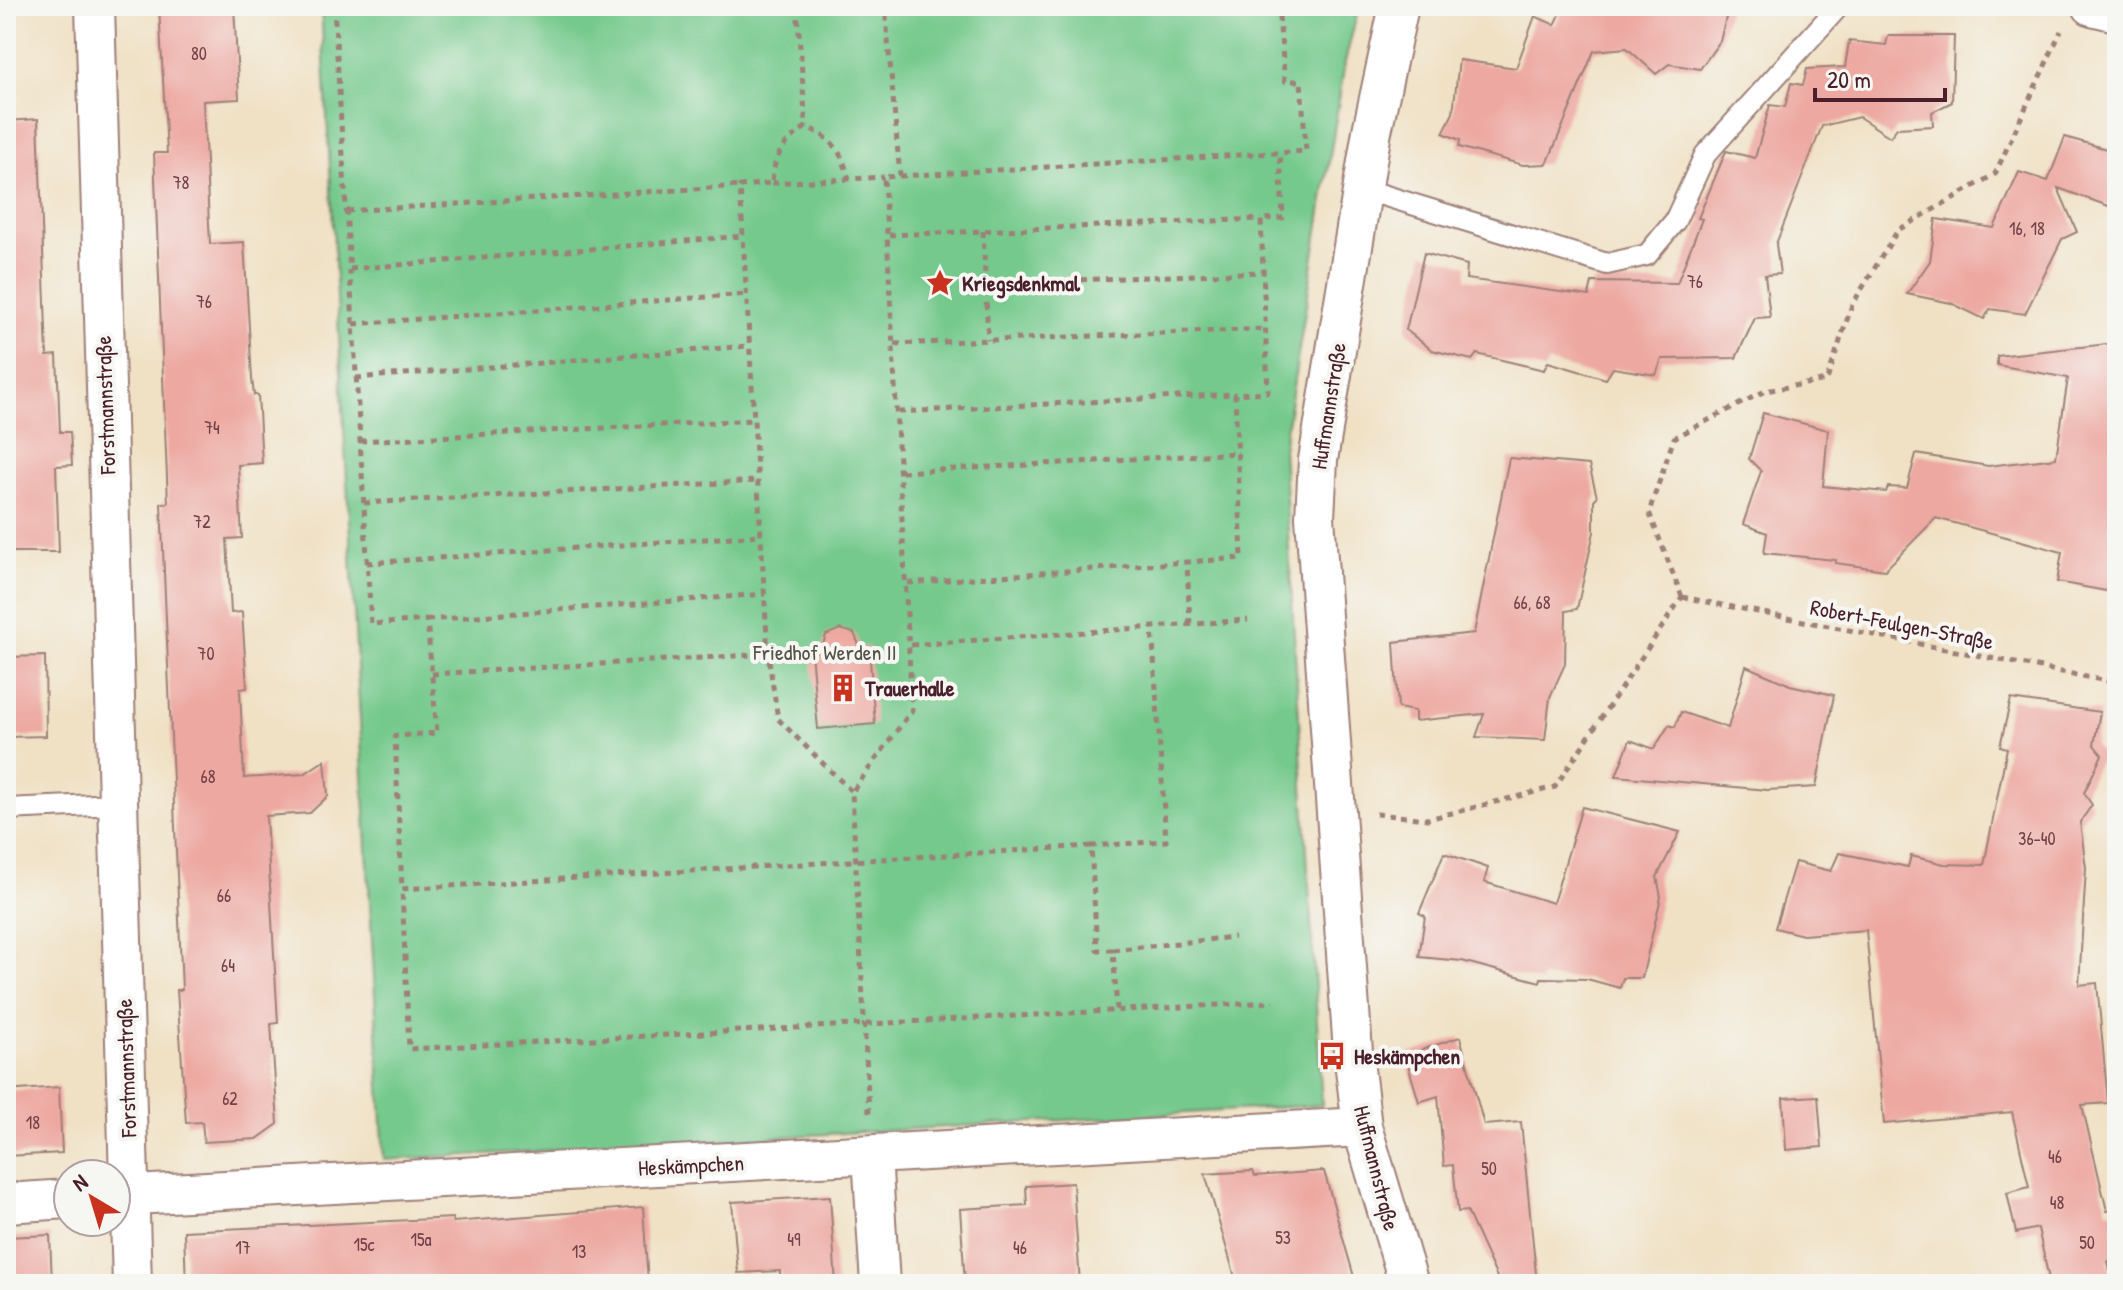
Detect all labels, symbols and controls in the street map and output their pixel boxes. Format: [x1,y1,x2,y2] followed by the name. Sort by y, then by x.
[191,41,207,66] house number: 80
[1815,52,1945,102] scale bar
[1827,63,1871,95] text: 20 m
[173,170,190,195] house number: 78
[2009,216,2045,241] house number: 16, 18
[925,268,955,298] place icon: Kriegsdenkmal
[962,268,1081,299] place label: Kriegsdenkmal
[1687,269,1703,294] house number: 76
[196,289,212,314] house number: 76
[88,335,122,476] street label: Forstmannstraße
[1303,340,1353,471] street label: Huffmannstraße
[204,415,220,440] house number: 74
[193,509,211,534] house number: 72
[1513,590,1551,615] house number: 66, 68
[1808,592,1996,656] street label: Robert-Feulgen-Straße
[752,637,897,667] park label: Friedhof Werden II
[198,641,214,666] house number: 70
[828,673,858,703] building icon: Trauerhalle
[864,673,955,703] place label: Trauerhalle
[201,764,216,789] house number: 68
[2018,826,2056,851] house number: 36-40
[217,883,231,908] house number: 66
[221,953,235,978] house number: 64
[109,998,143,1139] street label: Forstmannstraße
[1317,1041,1347,1071] bus stop icon: Heskämpchen
[1354,1041,1460,1072] place label: Heskämpchen
[222,1086,238,1111] house number: 62
[1347,1102,1407,1234] street label: Huffmannstraße
[26,1110,40,1135] house number: 18
[2048,1144,2062,1169] house number: 46
[637,1147,745,1183] street label: Heskämpchen
[1481,1156,1497,1181] house number: 50
[52,1158,132,1238] north arrow
[66,1167,94,1198] text: N
[2050,1190,2064,1215] house number: 48
[1275,1225,1291,1250] house number: 53
[410,1227,432,1252] house number: 15a
[787,1227,801,1252] house number: 49
[2079,1230,2095,1255] house number: 50
[353,1232,375,1257] house number: 15c
[235,1235,251,1260] house number: 17
[1013,1235,1027,1260] house number: 46
[572,1239,586,1264] house number: 13

